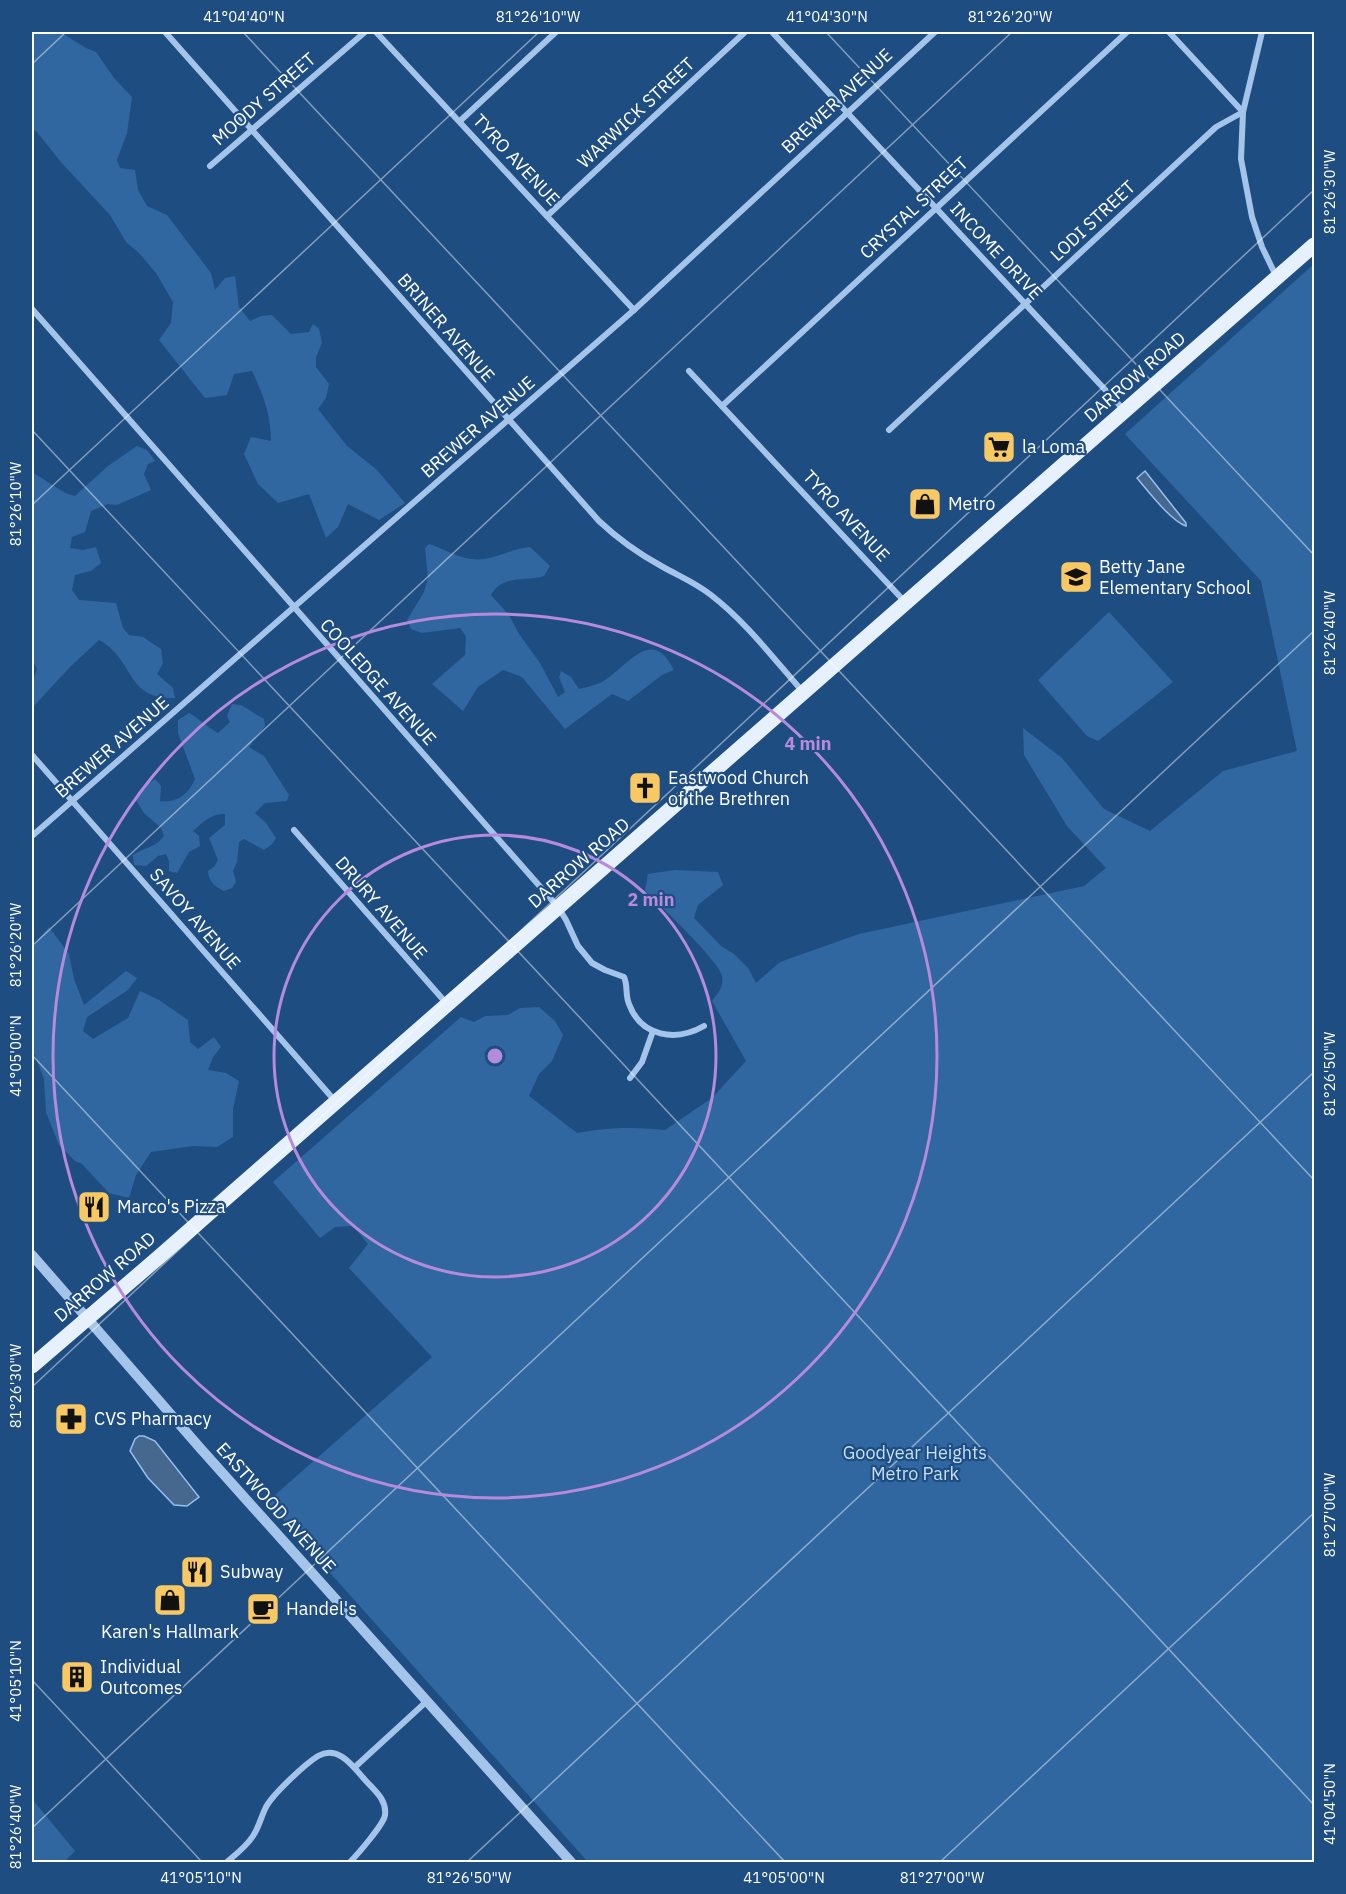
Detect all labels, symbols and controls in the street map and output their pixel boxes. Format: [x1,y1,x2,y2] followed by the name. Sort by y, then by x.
[203,7,285,26] text: 41°04'40"N
[496,7,581,26] text: 81°26'10"W
[786,7,868,26] text: 41°04'30"N
[968,7,1053,26] text: 81°26'20"W
[776,43,897,158] street label: BREWER AVENUE
[207,47,320,150] street label: MOODY STREET
[572,52,699,173] street label: WARWICK STREET
[468,109,565,210] street label: TYRO AVENUE
[1320,149,1339,234] text: 81°26'30"W
[855,152,973,264] street label: CRYSTAL STREET
[1045,175,1140,266] street label: LODI STREET
[945,197,1047,304] street label: INCOME DRIVE
[393,268,500,387] street label: BRINER AVENUE
[1079,326,1190,427] street label: DARROW ROAD
[416,371,539,482] street label: BREWER AVENUE
[981,429,1017,465] supermarket icon: la Loma
[1022,435,1085,458] place label: la Loma
[6,461,25,546] text: 81°26'10"W
[798,465,895,566] street label: TYRO AVENUE
[907,486,943,522] shop icon: Metro
[948,492,995,515] place label: Metro
[1099,555,1251,599] place label: Betty Jane Elementary School
[1058,559,1094,595] school or university icon: Betty Jane Elementary School
[1320,590,1339,675] text: 81°26'40"W
[315,613,441,750] street label: COOLEDGE AVENUE
[50,691,173,802] street label: BREWER AVENUE
[784,732,832,755] text: 4 min
[668,766,809,810] place label: Eastwood Church of the Brethren
[627,770,663,806] church icon: Eastwood Church of the Brethren
[523,812,634,913] street label: DARROW ROAD
[330,851,432,964] street label: DRURY AVENUE
[145,863,246,974] street label: SAVOY AVENUE
[627,888,675,911] text: 2 min
[6,902,25,987] text: 81°26'20"W
[6,1015,25,1097] text: 41°05'00"N
[1320,1031,1339,1116] text: 81°26'50"W
[485,1046,505,1066] centre of rings
[76,1189,112,1225] restaurant icon: Marco's Pizza
[117,1195,226,1218] place label: Marco's Pizza
[49,1226,160,1327] street label: DARROW ROAD
[6,1343,25,1428] text: 81°26'30"W
[53,1401,89,1437] pharmacy icon: CVS Pharmacy
[94,1407,211,1430] place label: CVS Pharmacy
[211,1437,341,1578] street label: EASTWOOD AVENUE
[843,1441,987,1485] park label: Goodyear Heights Metro Park
[1320,1472,1339,1557] text: 81°27'00"W
[179,1554,215,1590] restaurant icon: Subway
[220,1560,283,1583] place label: Subway
[152,1582,188,1618] shop icon: Karen's Hallmark
[245,1591,281,1627] cafe icon: Handel's
[286,1597,357,1620] place label: Handel's
[101,1620,239,1643] place label: Karen's Hallmark
[6,1640,25,1722] text: 41°05'10"N
[100,1655,183,1699] place label: Individual Outcomes
[59,1659,95,1695] building icon: Individual Outcomes
[1320,1763,1339,1845] text: 41°04'50"N
[6,1784,25,1869] text: 81°26'40"W
[160,1868,242,1887] text: 41°05'10"N
[427,1868,512,1887] text: 81°26'50"W
[743,1868,825,1887] text: 41°05'00"N
[900,1868,985,1887] text: 81°27'00"W

